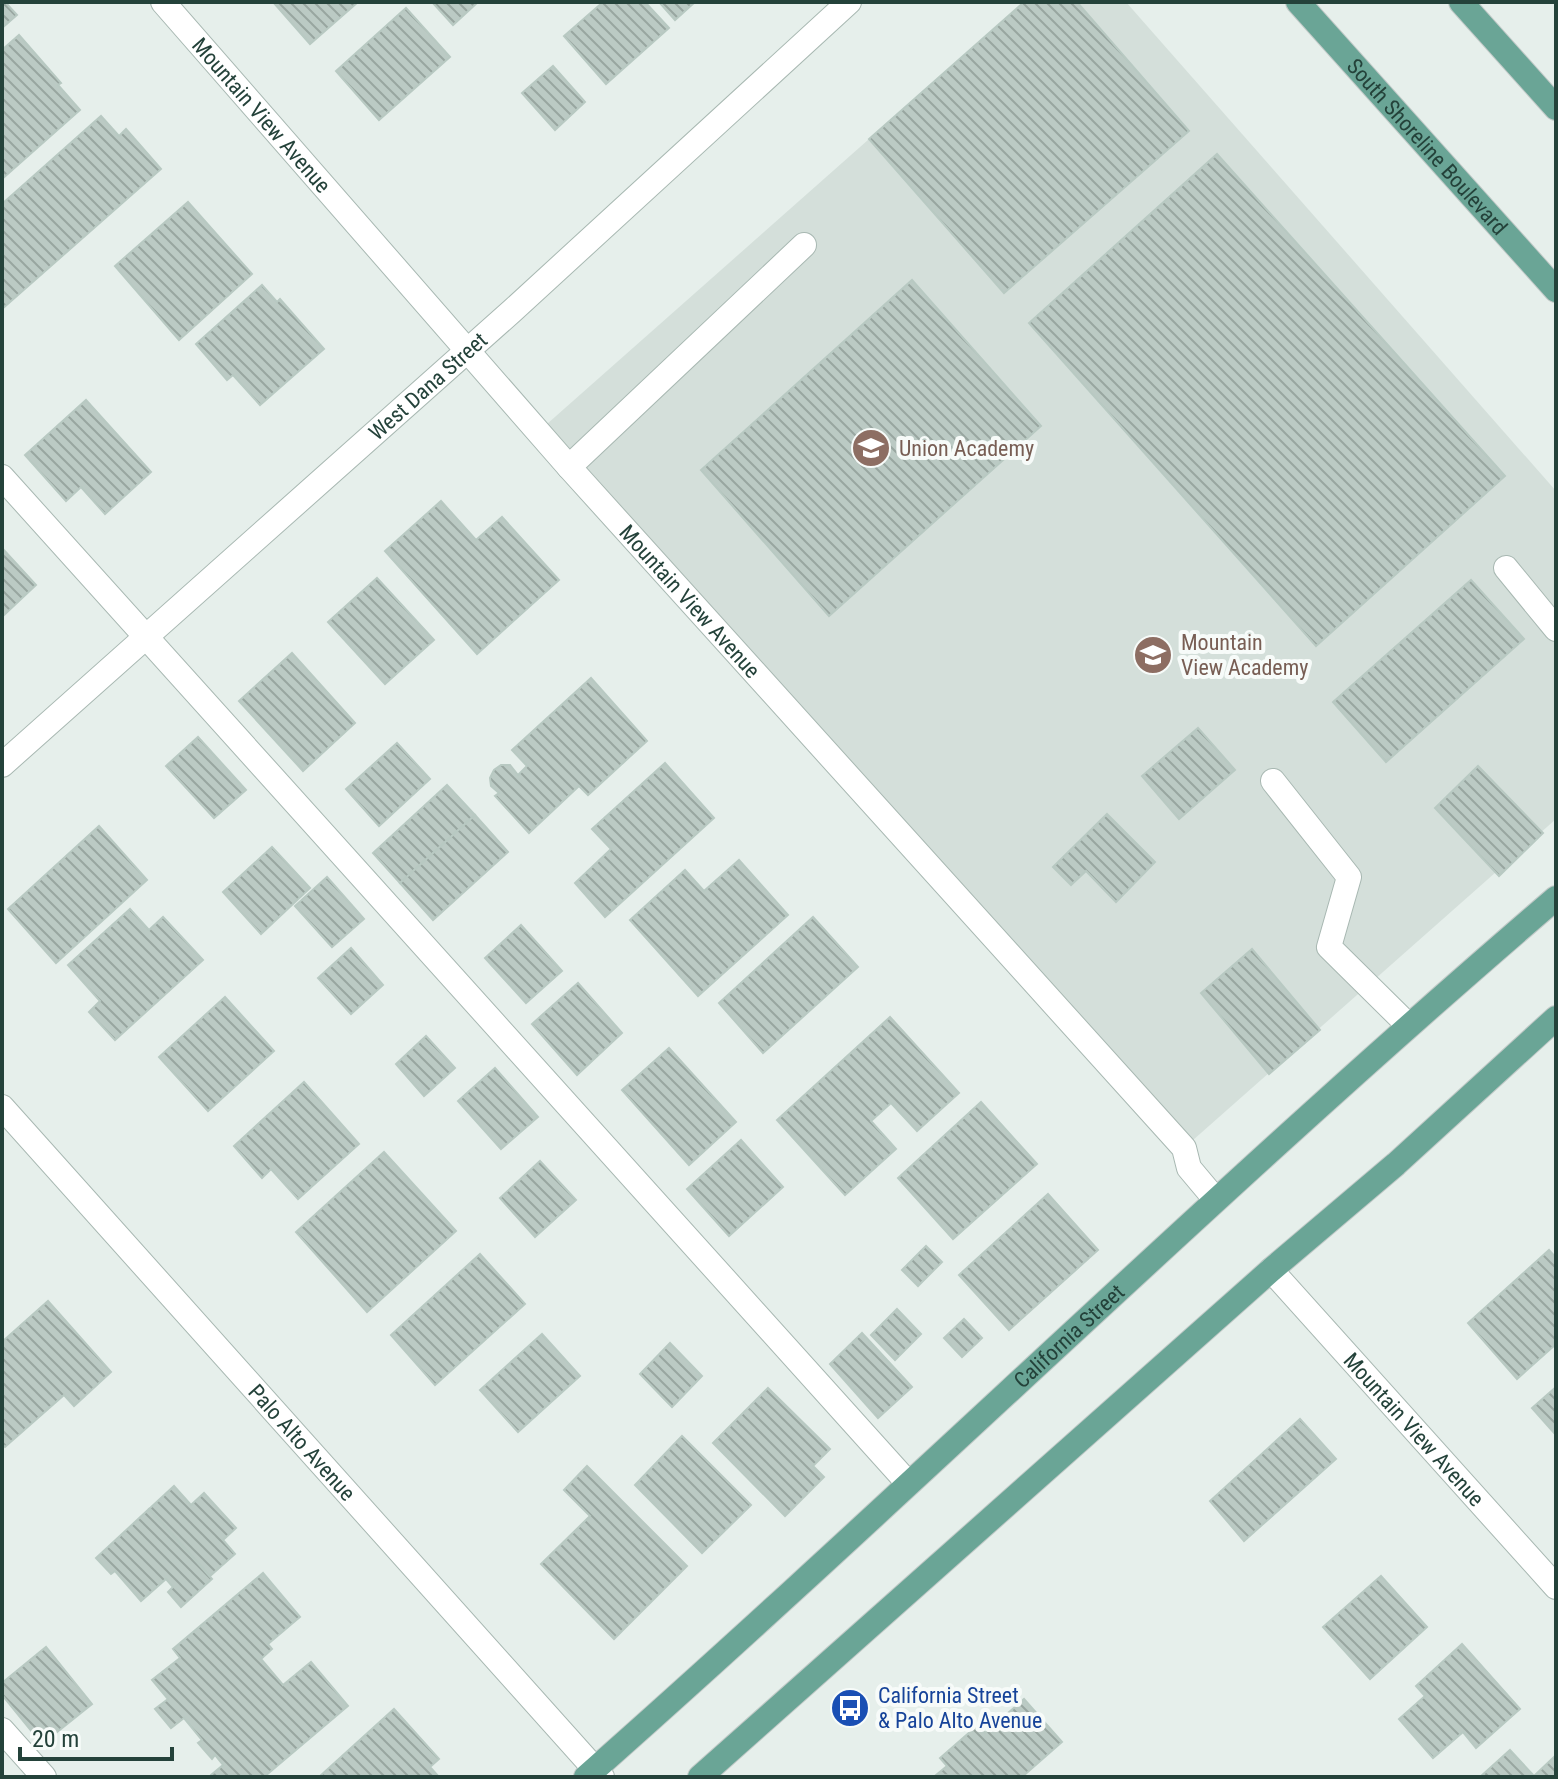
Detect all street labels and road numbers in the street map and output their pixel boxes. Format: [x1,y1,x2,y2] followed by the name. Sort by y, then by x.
[187,33,336,198] street label: Mountain View Avenue
[1342,54,1512,240] street label: South Shoreline Boulevard
[364,327,492,445] street label: West Dana Street
[614,520,765,683] street label: Mountain View Avenue
[1009,1279,1129,1393] street label: California Street
[1338,1348,1489,1511] street label: Mountain View Avenue
[243,1379,360,1506] street label: Palo Alto Avenue

